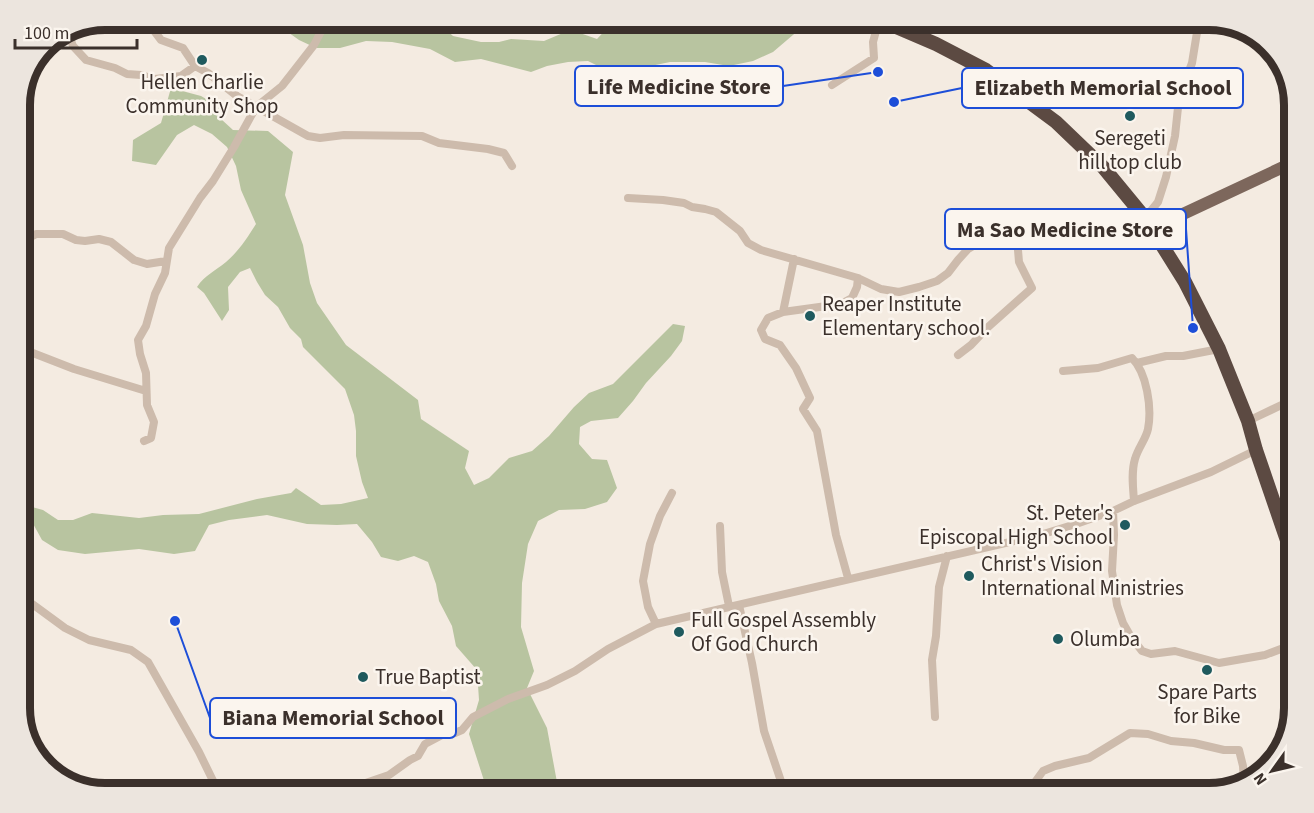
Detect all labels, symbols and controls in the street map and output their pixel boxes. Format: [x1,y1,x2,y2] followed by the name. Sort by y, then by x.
[15,12,136,50] scale bar
[24,21,69,46] text: 100 m
[195,53,209,67] marker: Hellen Charlie Community Shop
[575,66,783,106] callout: Life Medicine Store
[125,67,279,121] place label: Hellen Charlie Community Shop
[962,68,1243,108] callout: Elizabeth Memorial School
[587,71,771,103] text: Life Medicine Store
[974,72,1232,104] text: Elizabeth Memorial School
[1123,109,1137,123] marker: Seregeti hill top club
[1078,123,1182,177] place label: Seregeti hill top club
[945,209,1186,249] callout: Ma Sao Medicine Store
[957,214,1173,246] text: Ma Sao Medicine Store
[822,289,990,343] place label: Reaper Institute Elementary school.
[803,309,817,323] marker: Reaper Institute Elementary school.
[919,498,1113,552] place label: St. Peter's Episcopal High School
[1118,518,1132,532] marker: St. Peter's Episcopal High School
[981,549,1184,603] place label: Christ's Vision International Ministries
[962,569,976,583] marker: Christ's Vision International Ministries
[691,605,876,659] place label: Full Gospel Assembly Of God Church
[1070,624,1140,654] place label: Olumba
[672,625,686,639] marker: Full Gospel Assembly Of God Church
[1051,632,1065,646] marker: Olumba
[375,662,481,692] place label: True Baptist
[1200,663,1214,677] marker: Spare Parts for Bike
[356,670,370,684] marker: True Baptist
[1157,677,1257,731] place label: Spare Parts for Bike
[210,698,456,738] callout: Biana Memorial School
[222,702,445,734] text: Biana Memorial School
[1242,741,1302,801] north arrow
[1248,768,1272,789] text: N

